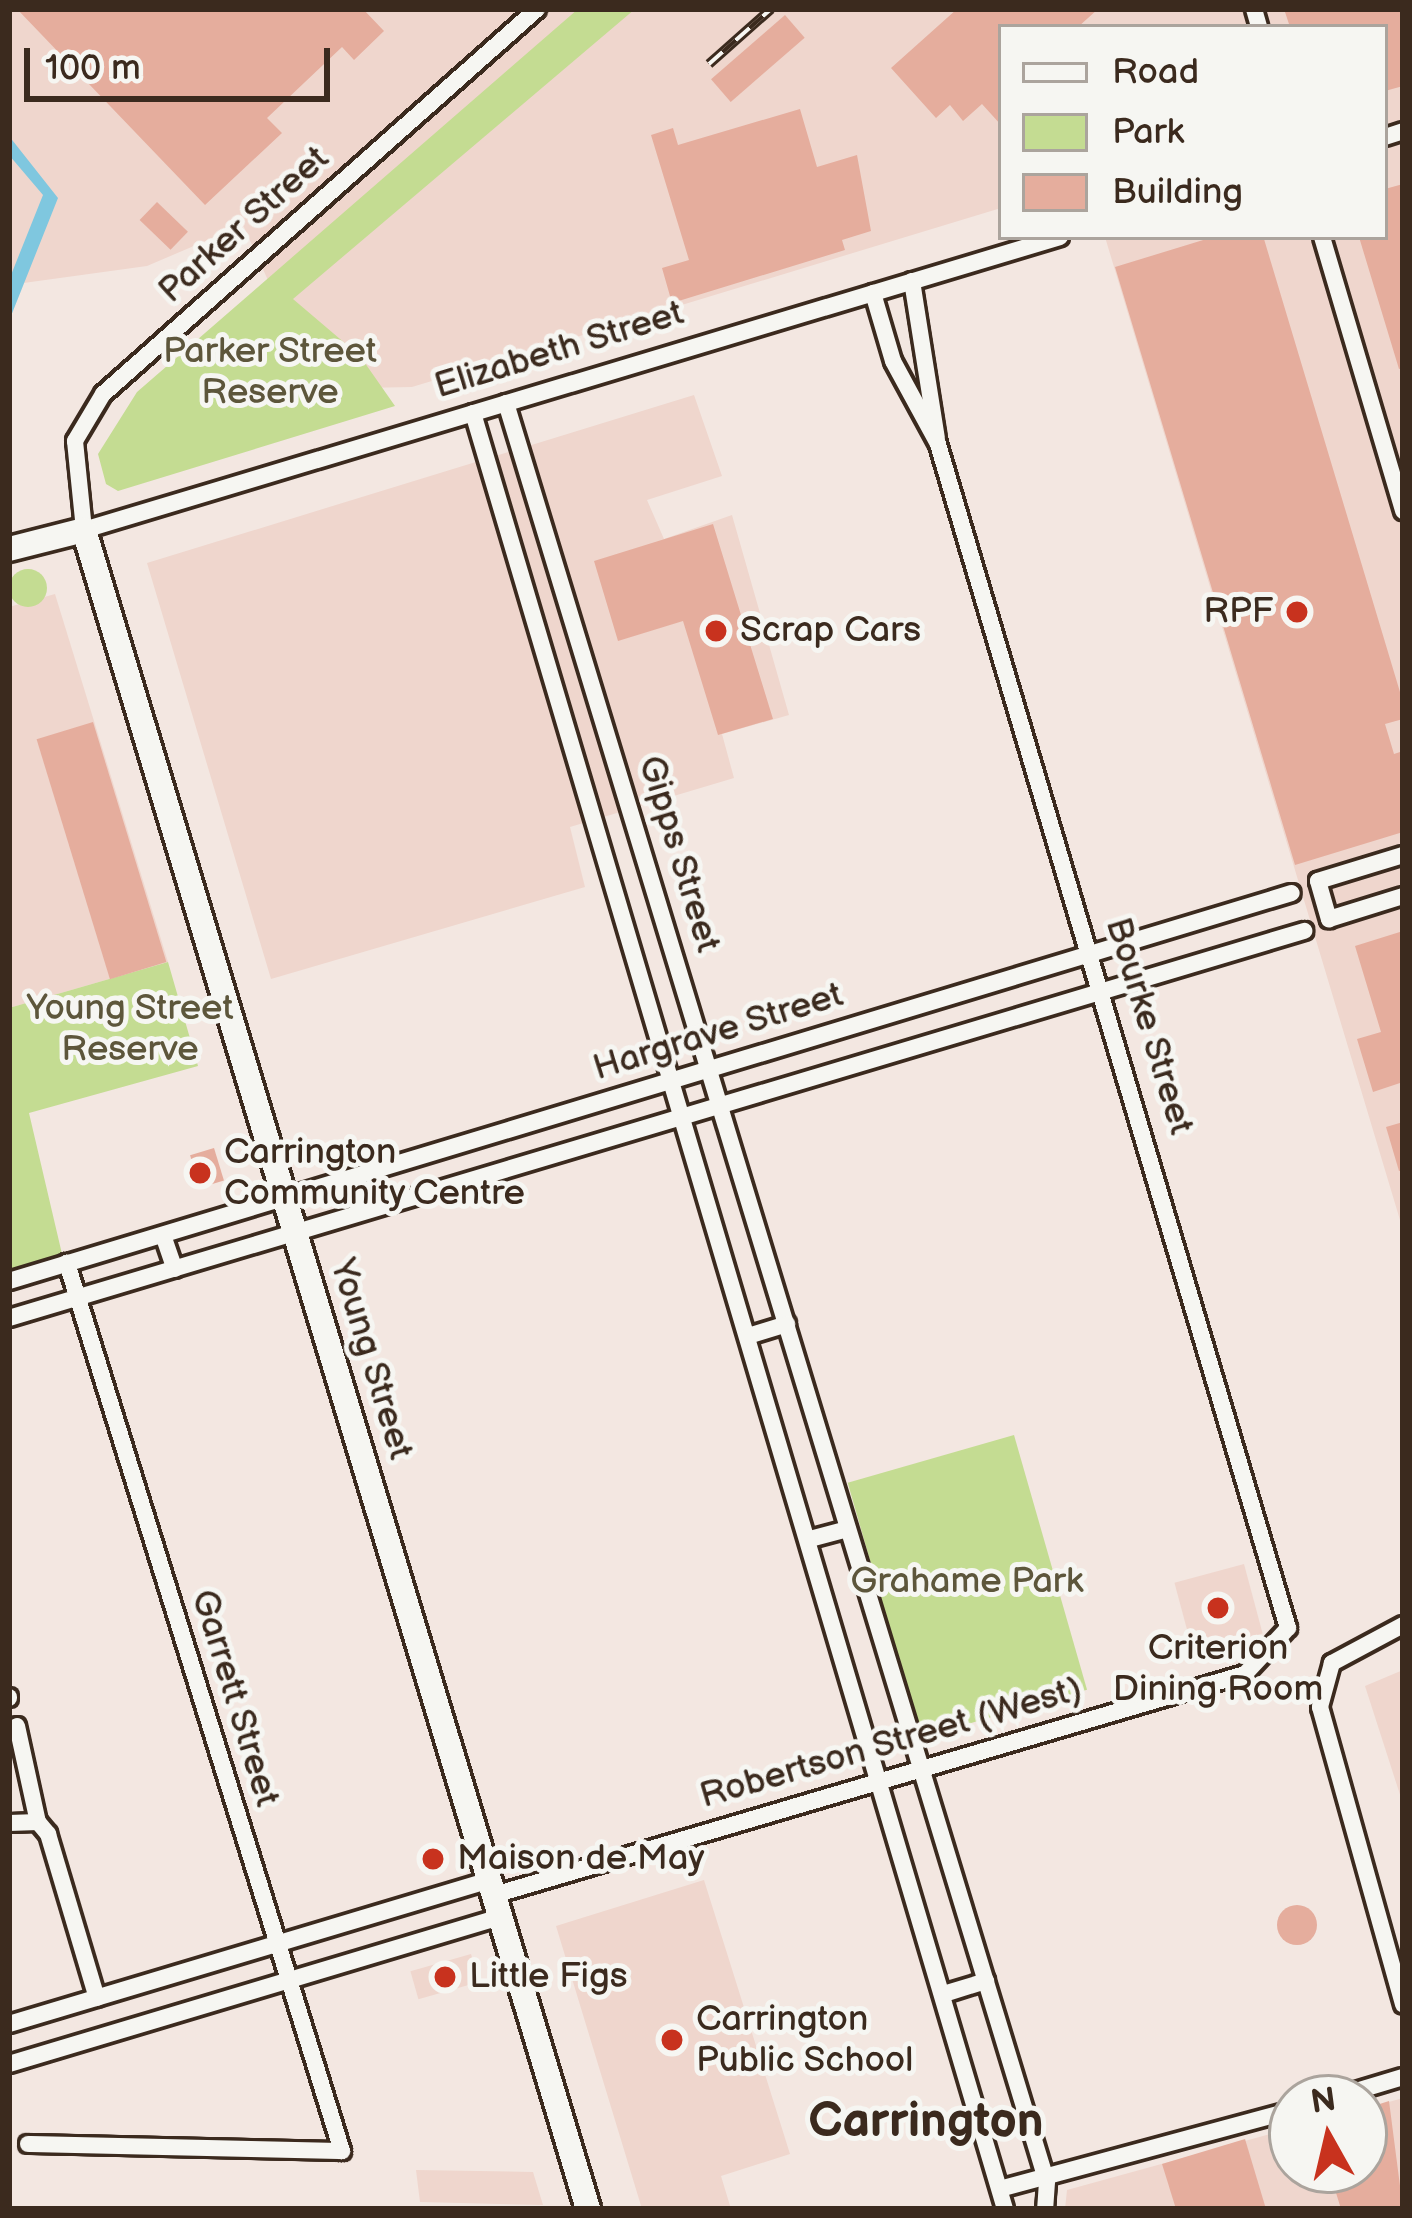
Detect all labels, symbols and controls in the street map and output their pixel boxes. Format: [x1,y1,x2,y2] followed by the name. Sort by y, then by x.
[30,24,336,98] scale bar
[998,24,1388,240] legend
[45,47,141,90] text: 100 m
[1112,51,1199,94] text: Road
[1112,111,1184,154] text: Park
[150,137,338,313] street label: Parker Street
[1112,171,1243,214] text: Building
[429,292,689,408] street label: Elizabeth Street
[163,329,377,414] park label: Parker Street Reserve
[1203,590,1273,634] place label: RPF
[1284,599,1310,625] marker: RPF
[740,609,921,653] place label: Scrap Cars
[703,618,729,644] marker: Scrap Cars
[629,750,729,958] street label: Gipps Street
[1095,912,1203,1140] street label: Bourke Street
[588,973,848,1091] street label: Hargrave Street
[26,986,234,1071] park label: Young Street Reserve
[224,1130,527,1215] place label: Carrington Community Centre
[187,1160,213,1186] marker: Carrington Community Centre
[320,1253,422,1465] street label: Young Street
[851,1560,1083,1604] park label: Grahame Park
[181,1584,289,1812] street label: Garrett Street
[1205,1595,1231,1621] marker: Criterion Dining Room
[1113,1626,1323,1711] place label: Criterion Dining Room
[695,1668,1087,1818] street label: Robertson Street (West)
[457,1837,705,1881] place label: Maison de May
[420,1846,446,1872] marker: Maison de May
[469,1955,628,1999] place label: Little Figs
[432,1964,458,1990] marker: Little Figs
[696,1997,914,2082] place label: Carrington Public School
[659,2027,685,2053] marker: Carrington Public School
[1268,2074,1388,2194] north arrow
[1308,2080,1338,2123] text: N
[808,2093,1044,2151] district label: Carrington

